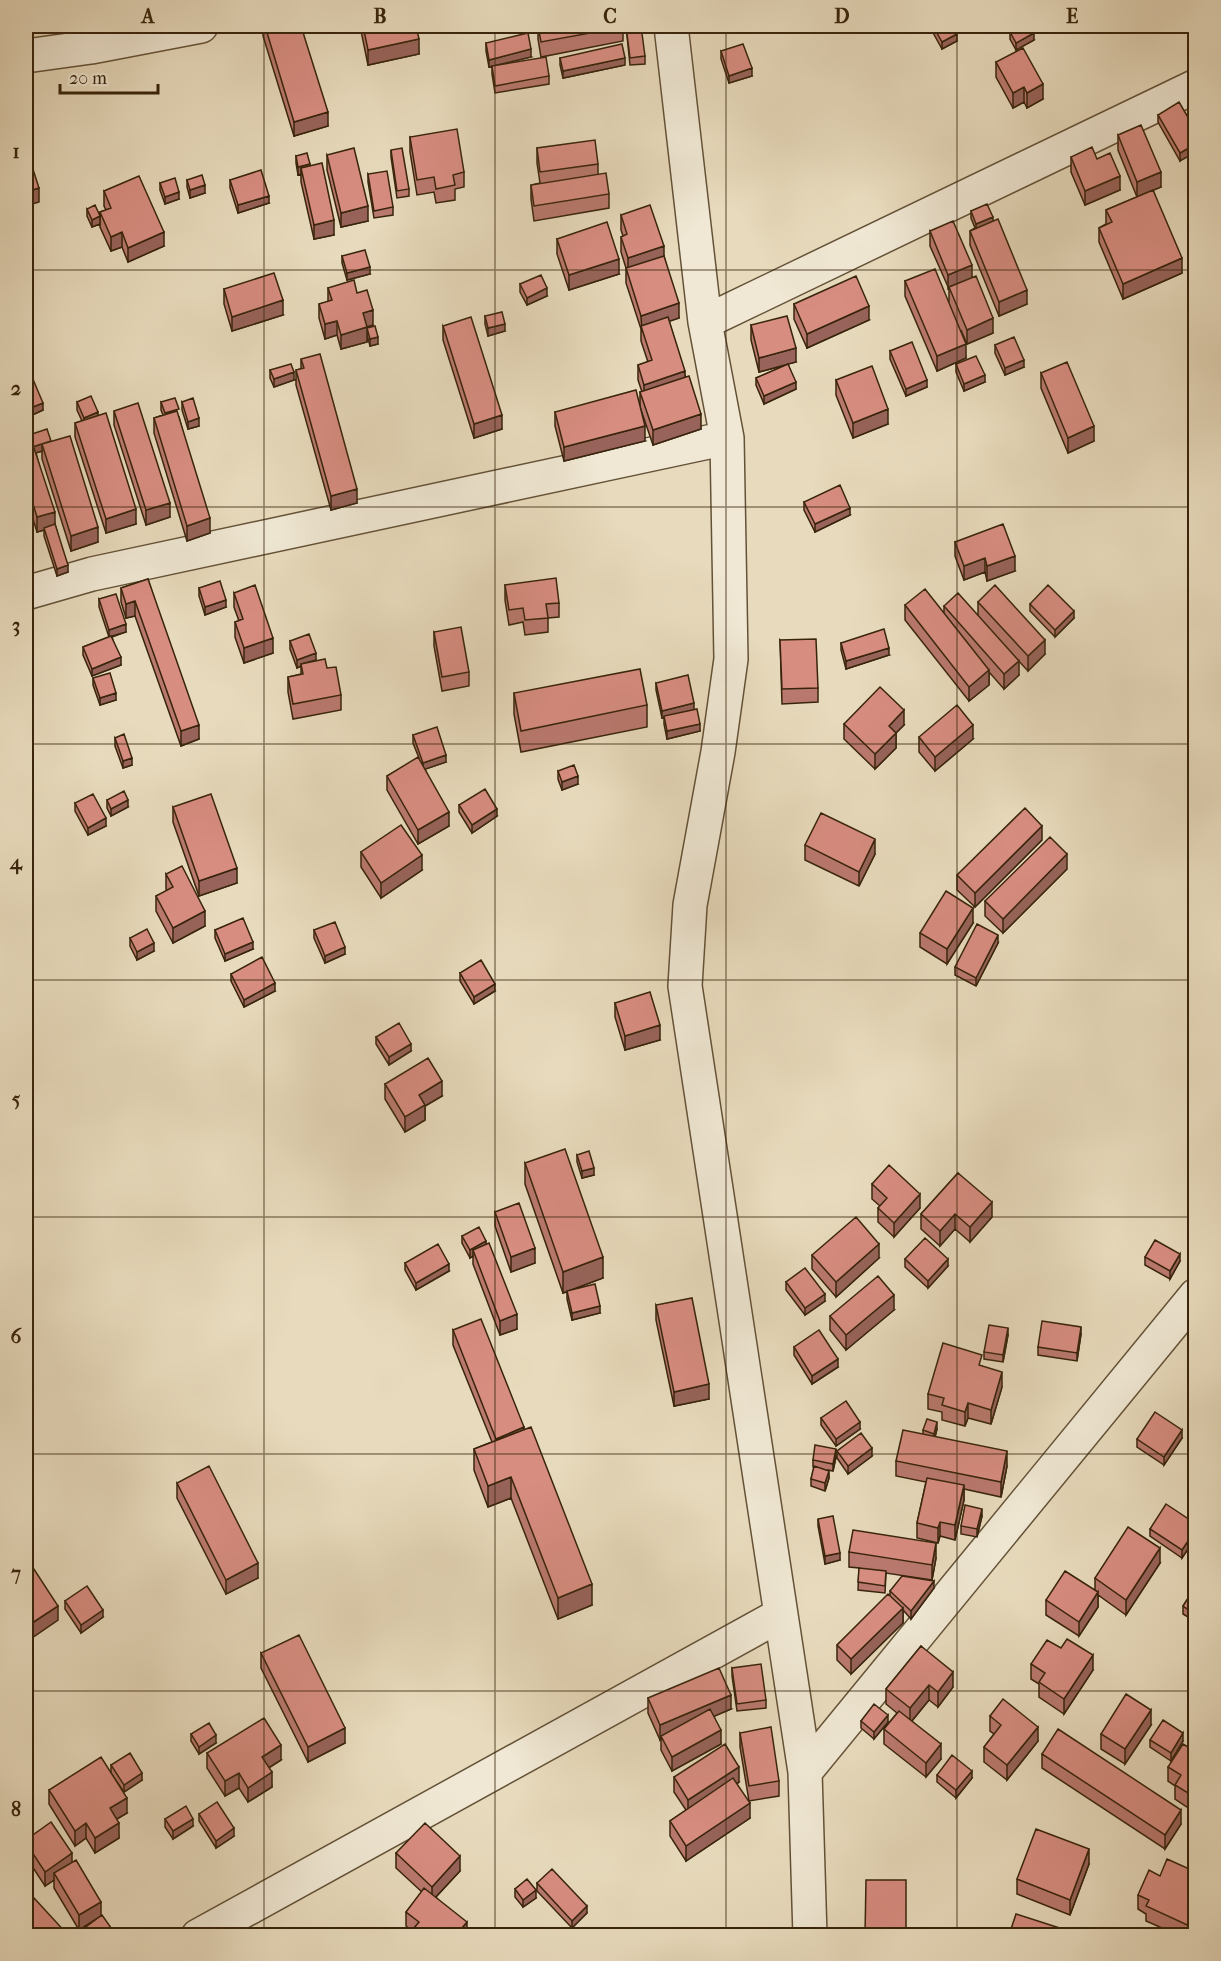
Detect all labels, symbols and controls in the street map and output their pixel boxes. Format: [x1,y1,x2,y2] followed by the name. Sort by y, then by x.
[140,5,156,28] text: A
[373,5,387,28] text: B
[603,5,617,28] text: C
[834,5,850,28] text: D
[1066,5,1078,28] text: E
[60,57,158,95] scale bar
[69,68,107,89] text: 20 m
[12,140,20,163] text: 1
[11,377,21,400] text: 2
[12,614,20,637] text: 3
[9,851,23,875] text: 4
[12,1088,21,1111] text: 5
[11,1325,23,1348] text: 6
[10,1562,21,1585] text: 7
[11,1798,21,1821] text: 8

